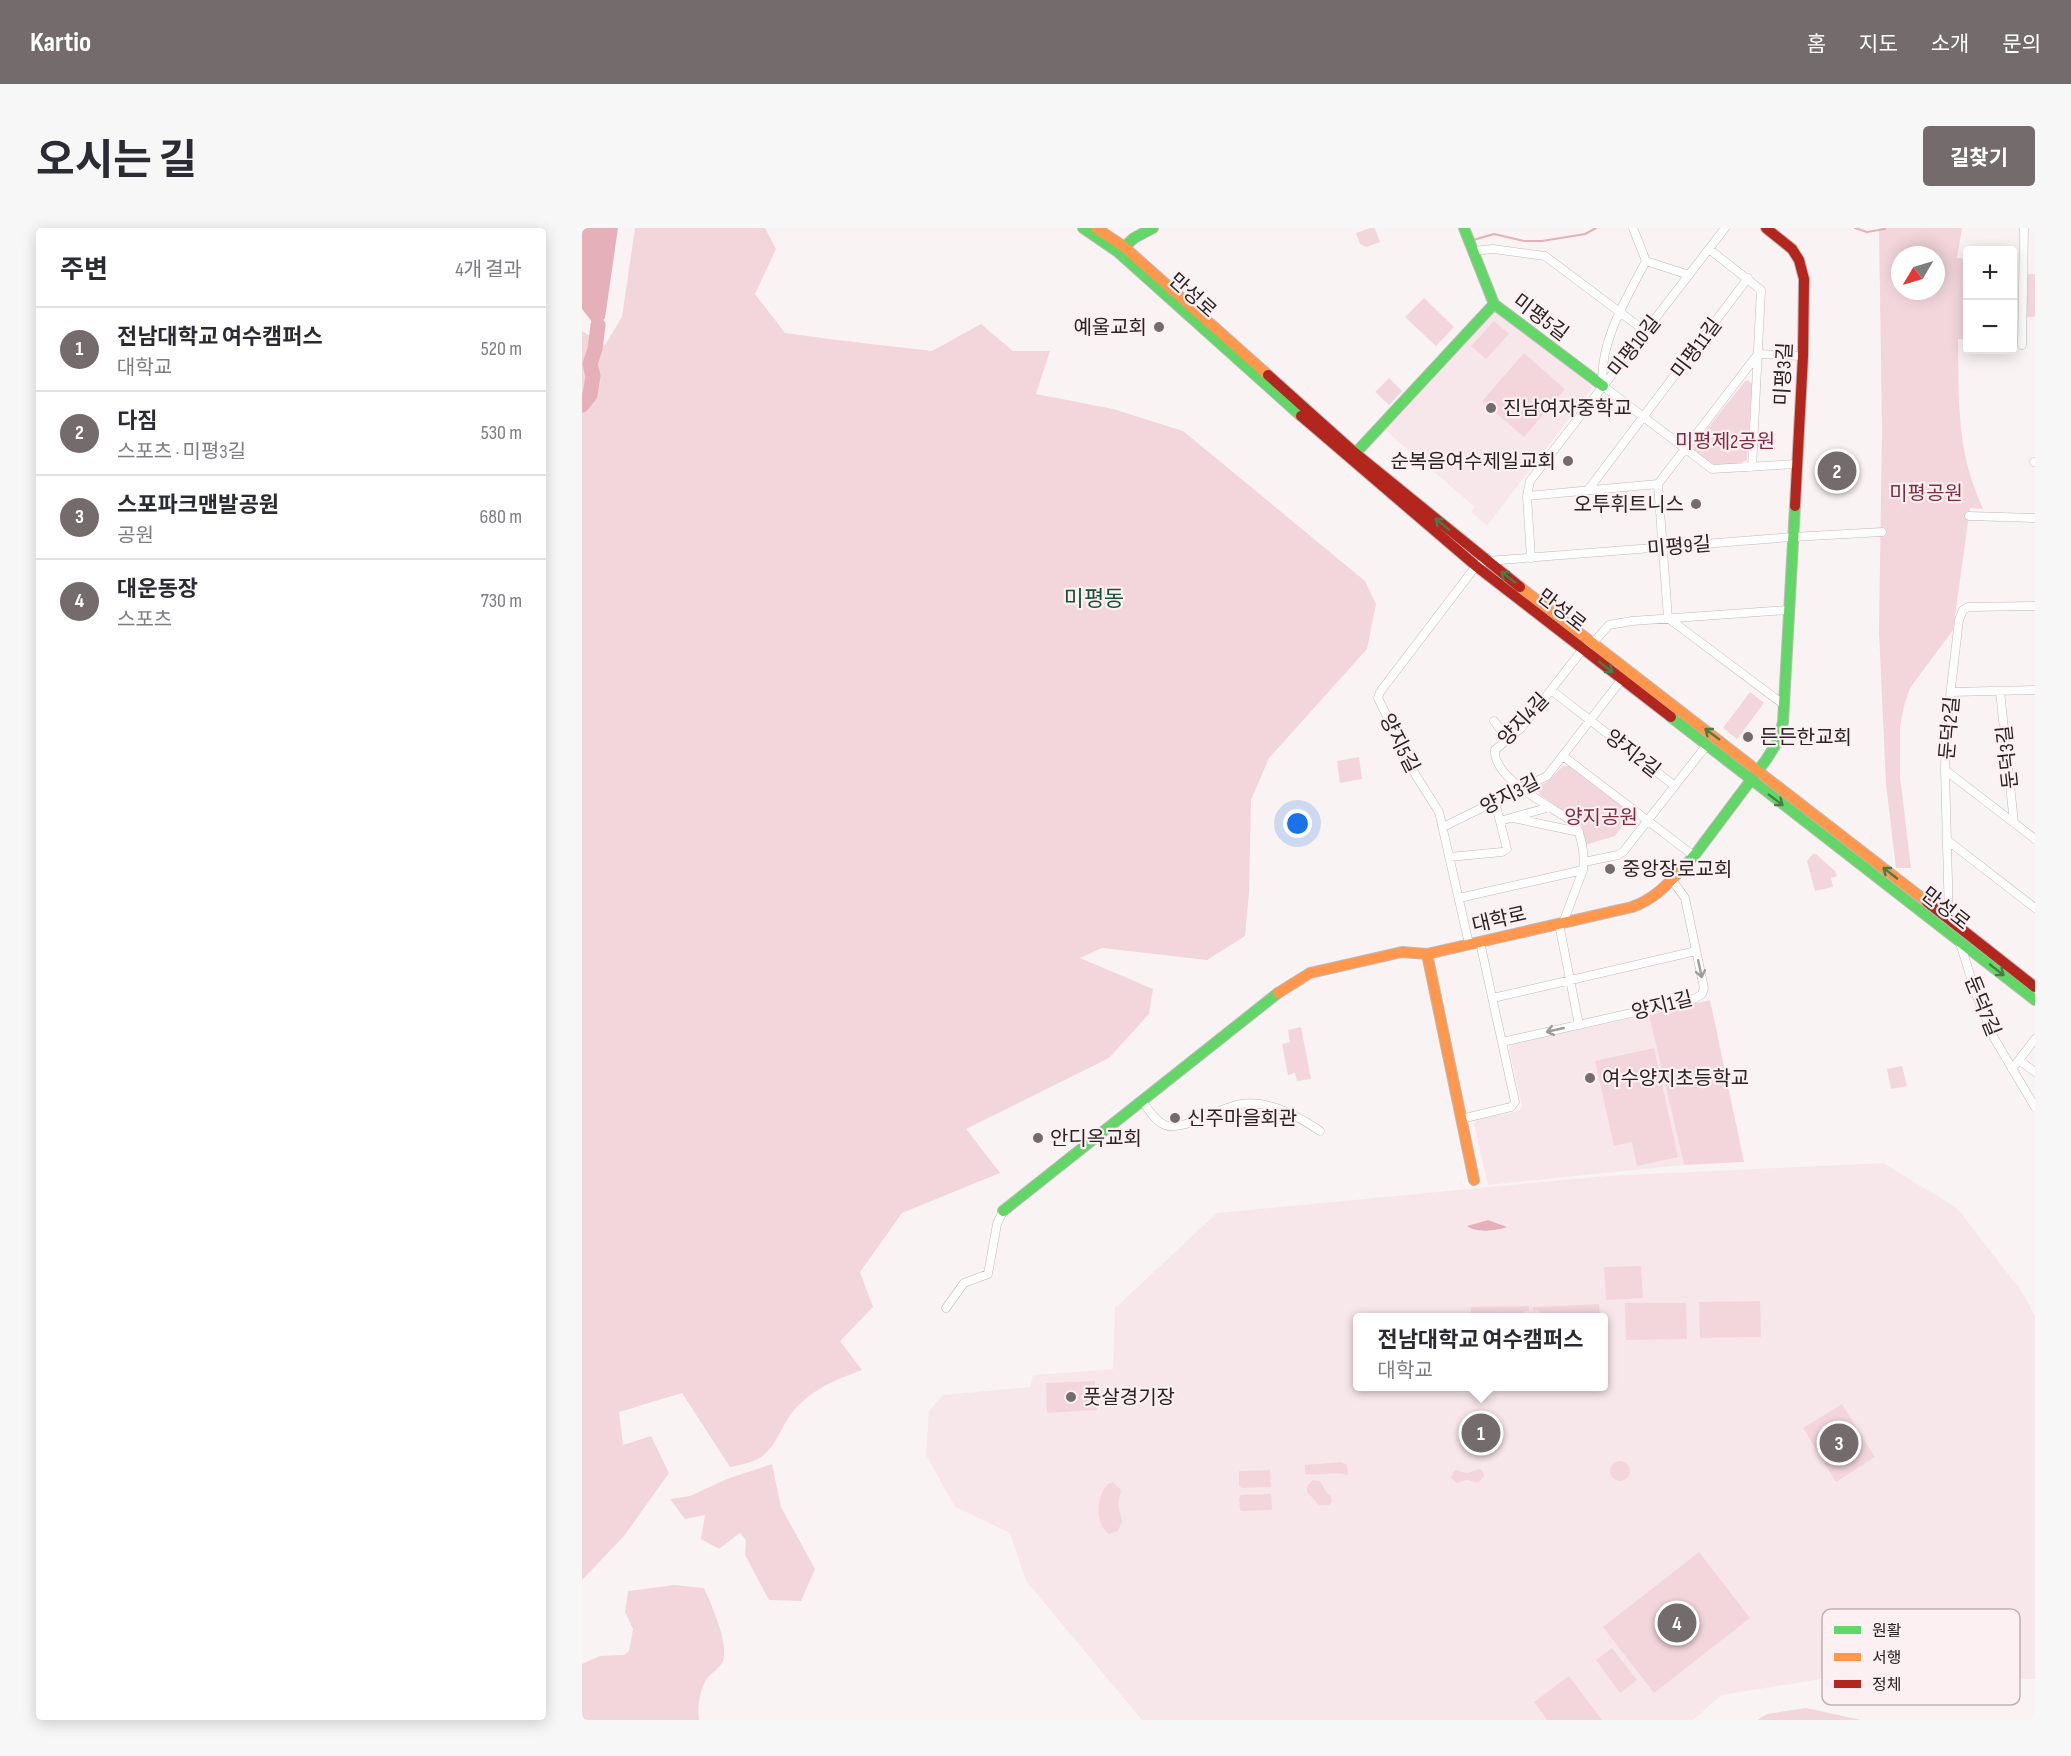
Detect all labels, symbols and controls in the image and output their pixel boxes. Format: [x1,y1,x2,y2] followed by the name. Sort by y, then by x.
[30,26,91,59] text: Kartio
[1807,32,1826,57] text: 홈
[1859,32,1898,57] text: 지도
[1931,32,1969,57] text: 소개
[2002,32,2041,57] text: 문의
[1923,126,2035,186] button: 길찾기
[36,136,197,187] text: 오시는 길
[1891,246,1945,300] north arrow
[1963,246,2017,354] map controls
[1963,246,2017,300] button: +
[60,255,108,286] text: 주변
[455,258,522,282] text: 4개 결과
[1164,268,1221,323] street label: 만성로
[1508,289,1573,346] street label: 미평5길
[1963,300,2017,354] button: −
[1603,311,1666,382] street label: 미평10길
[1666,314,1727,383] street label: 미평11길
[1073,316,1147,340] place label: 예울교회
[1152,320,1166,334] marker: 예울교회
[117,324,323,351] text: 전남대학교 여수캠퍼스
[76,337,83,361] text: 1
[481,337,522,361] text: 520 m
[1770,342,1798,406] street label: 미평3길
[117,356,172,380] text: 대학교
[1503,397,1632,421] place label: 진남여자중학교
[1484,401,1498,415] marker: 진남여자중학교
[117,408,157,435] text: 다짐
[75,421,84,445] text: 2
[481,421,522,445] text: 530 m
[1675,430,1775,454] park label: 미평제2공원
[117,440,246,464] text: 스포츠 · 미평3길
[1818,448,1856,494] pin: 2
[1390,450,1556,474] place label: 순복음여수제일교회
[1561,454,1575,468] marker: 순복음여수제일교회
[1889,482,1963,506] park label: 미평공원
[117,492,279,519] text: 스포파크맨발공원
[1574,493,1684,517] place label: 오투휘트니스
[1689,497,1703,511] marker: 오투휘트니스
[75,505,84,529] text: 3
[480,505,522,529] text: 680 m
[1434,518,1450,531] one-way arrow
[117,524,154,548] text: 공원
[1646,532,1712,562] street label: 미평9길
[1500,571,1516,584] one-way arrow
[117,576,198,603] text: 대운동장
[1532,584,1591,637] street label: 만성로
[1064,586,1124,613] district label: 미평동
[75,589,84,613] text: 4
[481,589,522,613] text: 730 m
[117,608,172,632] text: 스포츠
[1597,660,1613,673] one-way arrow
[1493,688,1554,751] street label: 양지4길
[1935,695,1965,761] street label: 둔덕2길
[1374,710,1424,777] street label: 양지5길
[1993,724,2023,790] street label: 둔덕3길
[1600,725,1665,783] street label: 양지2길
[1760,726,1852,750] place label: 든든한교회
[1705,728,1721,741] one-way arrow
[1741,730,1755,744] marker: 든든한교회
[1477,770,1544,820] street label: 양지3길
[1767,793,1783,806] one-way arrow
[1564,806,1638,830] park label: 양지공원
[1283,809,1312,838] your location
[1622,858,1732,882] place label: 중앙장로교회
[1603,862,1617,876] marker: 중앙장로교회
[1882,867,1898,880] one-way arrow
[1916,882,1975,935] street label: 만성로
[1470,902,1529,938] street label: 대학로
[1695,960,1707,979] one-way arrow
[1988,964,2004,977] one-way arrow
[1959,973,2005,1040] street label: 둔덕7길
[1629,987,1695,1025] street label: 양지1길
[1546,1025,1565,1036] one-way arrow
[1602,1067,1749,1091] place label: 여수양지초등학교
[1583,1071,1597,1085] marker: 여수양지초등학교
[1187,1107,1297,1131] place label: 신주마을회관
[1168,1111,1182,1125] marker: 신주마을회관
[1050,1127,1142,1151] place label: 안디옥교회
[1031,1131,1045,1145] marker: 안디옥교회
[1353,1313,1608,1391] popup
[1378,1327,1583,1354] text: 전남대학교 여수캠퍼스
[1378,1359,1433,1383] text: 대학교
[1083,1386,1175,1410] place label: 풋살경기장
[1064,1390,1078,1404] marker: 풋살경기장
[1462,1410,1500,1456] pin: 1
[1820,1420,1858,1466] pin: 3
[1658,1600,1696,1646] pin: 4
[1822,1609,2020,1705] legend
[1872,1622,1902,1641] text: 원활
[1872,1649,1901,1668] text: 서행
[1872,1676,1901,1695] text: 정체

